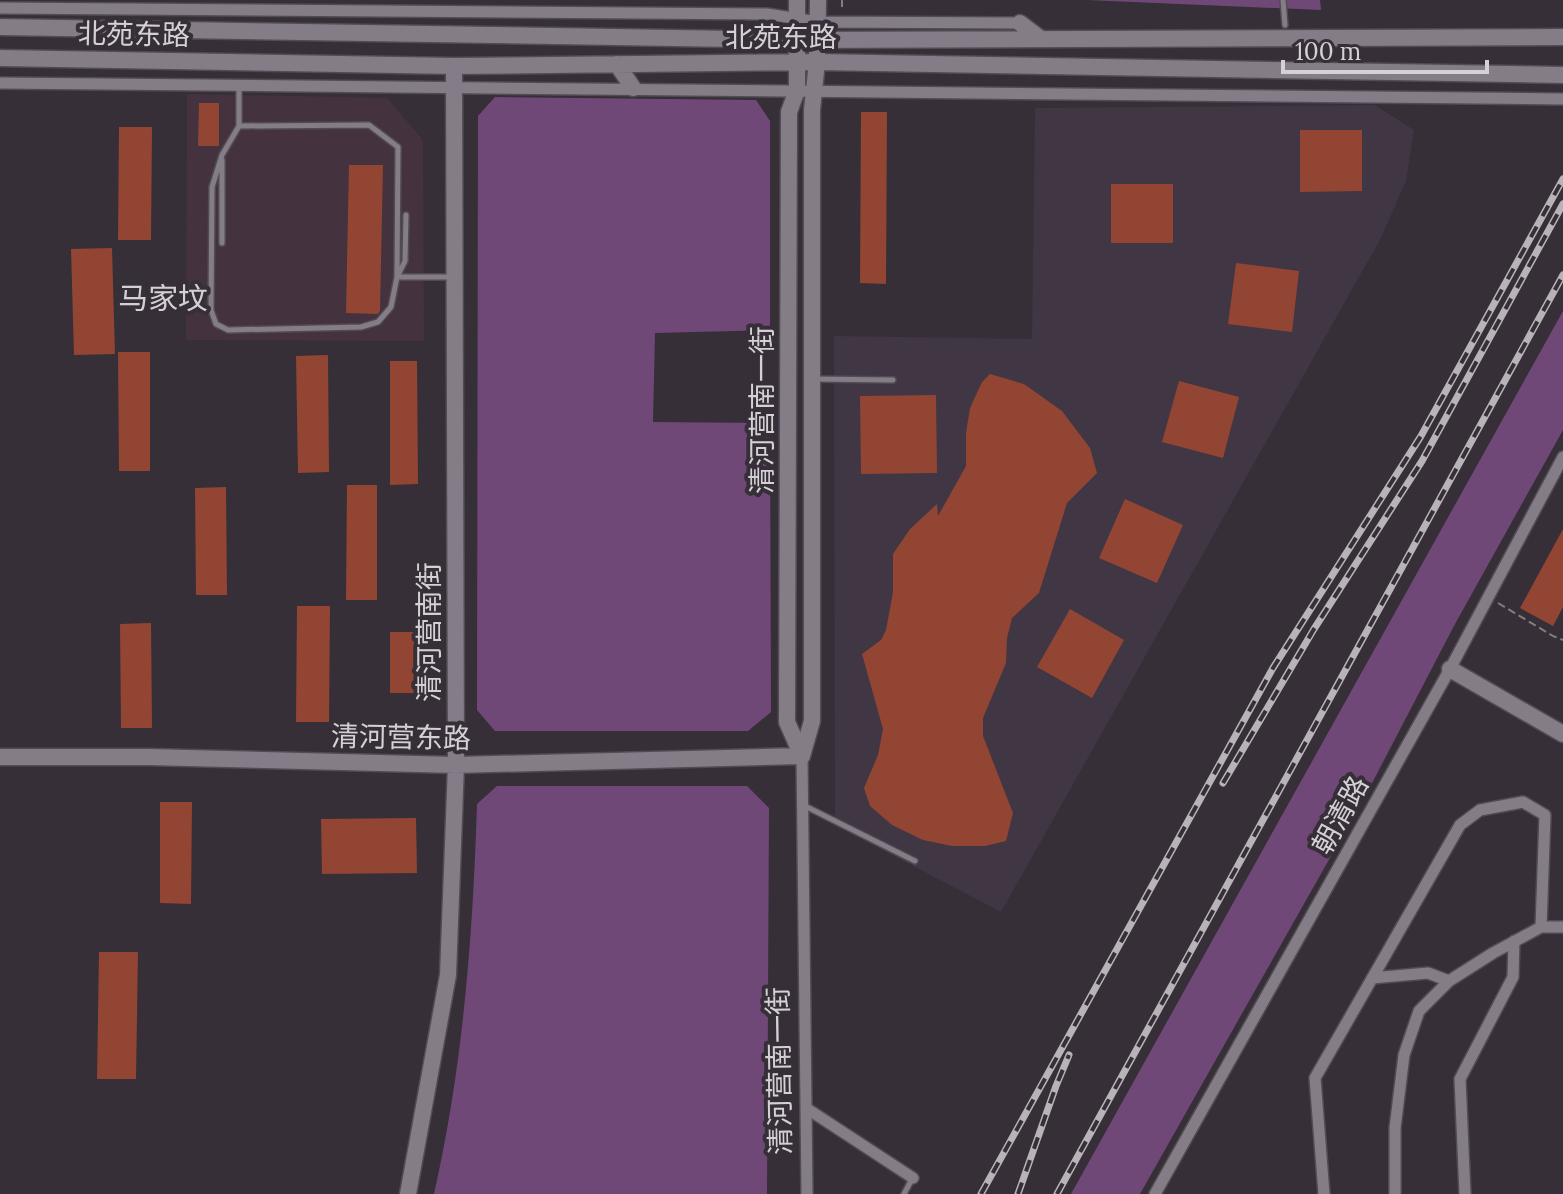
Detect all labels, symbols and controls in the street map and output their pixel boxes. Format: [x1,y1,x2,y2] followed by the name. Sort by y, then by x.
[78,15,190,53] street label: 北苑东路
[725,19,837,55] street label: 北苑东路
[1283,24,1487,74] scale bar
[1295,36,1361,67] text: 100 m
[118,279,208,317] district label: 马家坟
[744,326,780,494] street label: 清河营南一街
[411,562,447,702] street label: 清河营南街
[331,718,471,756] street label: 清河营东路
[1304,770,1376,860] street label: 朝清路
[760,987,798,1155] street label: 清河营南一街

